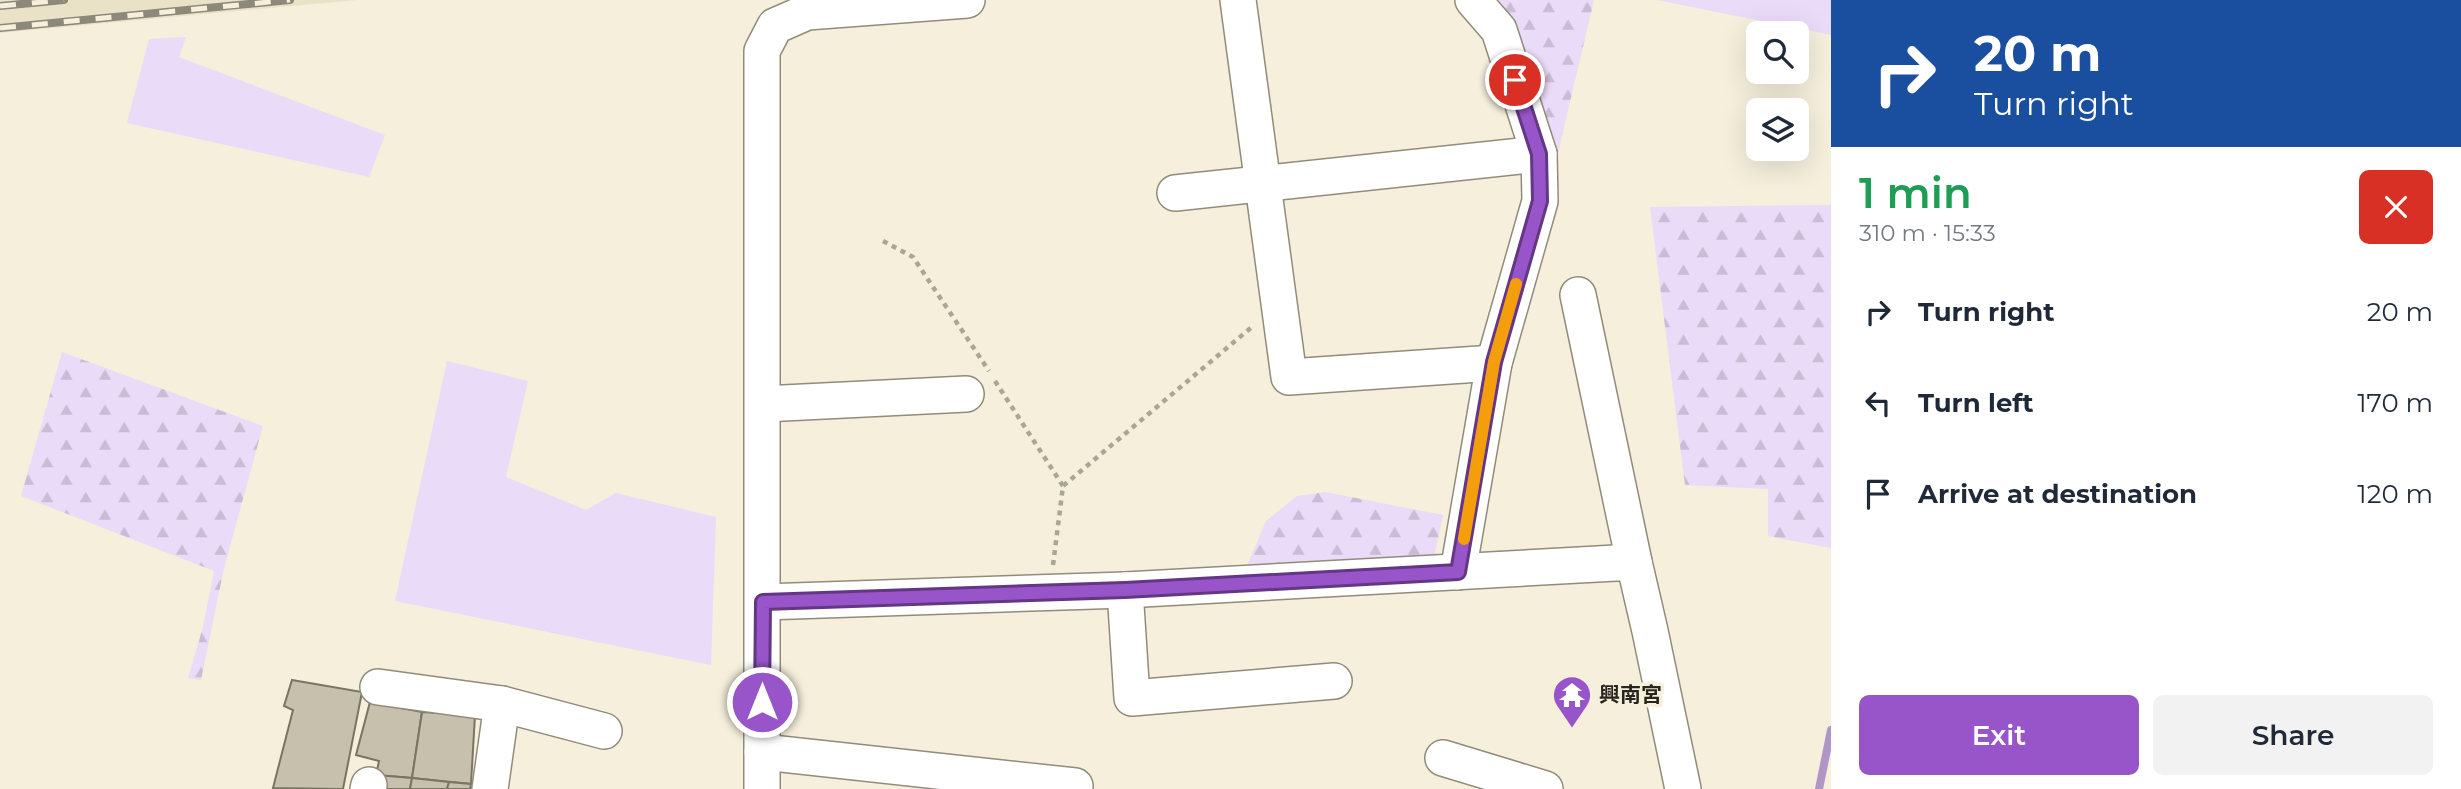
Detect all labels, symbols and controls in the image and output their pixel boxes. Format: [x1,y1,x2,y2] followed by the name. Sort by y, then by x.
[1746,21,1809,161] map controls
[1746,21,1809,84] button: search
[1974,24,2101,83] text: 20 m
[1859,28,1950,119] icon: right
[1485,50,1545,110] pin
[1496,61,1534,99] icon: arrive
[1974,84,2134,123] text: Turn right
[1746,98,1809,161] button: layers
[1859,167,1972,219] text: 1 min
[2359,170,2433,244] button: close
[1859,219,1996,247] text: 310 m · 15:33
[1859,293,1897,331] icon: right
[1918,296,2054,328] text: Turn right
[2367,296,2433,328] text: 20 m
[1859,384,1897,422] icon: left
[1918,387,2034,419] text: Turn left
[2357,387,2433,419] text: 170 m
[1859,475,1897,513] icon: arrive
[1918,478,2197,510] text: Arrive at destination
[2357,478,2433,510] text: 120 m
[725,665,799,739] position arrow
[1551,674,1593,729] temple icon: 興南宮
[1599,682,1662,707] place label: 興南宮
[1859,695,2139,775] button: Exit
[2153,695,2433,775] button: Share

